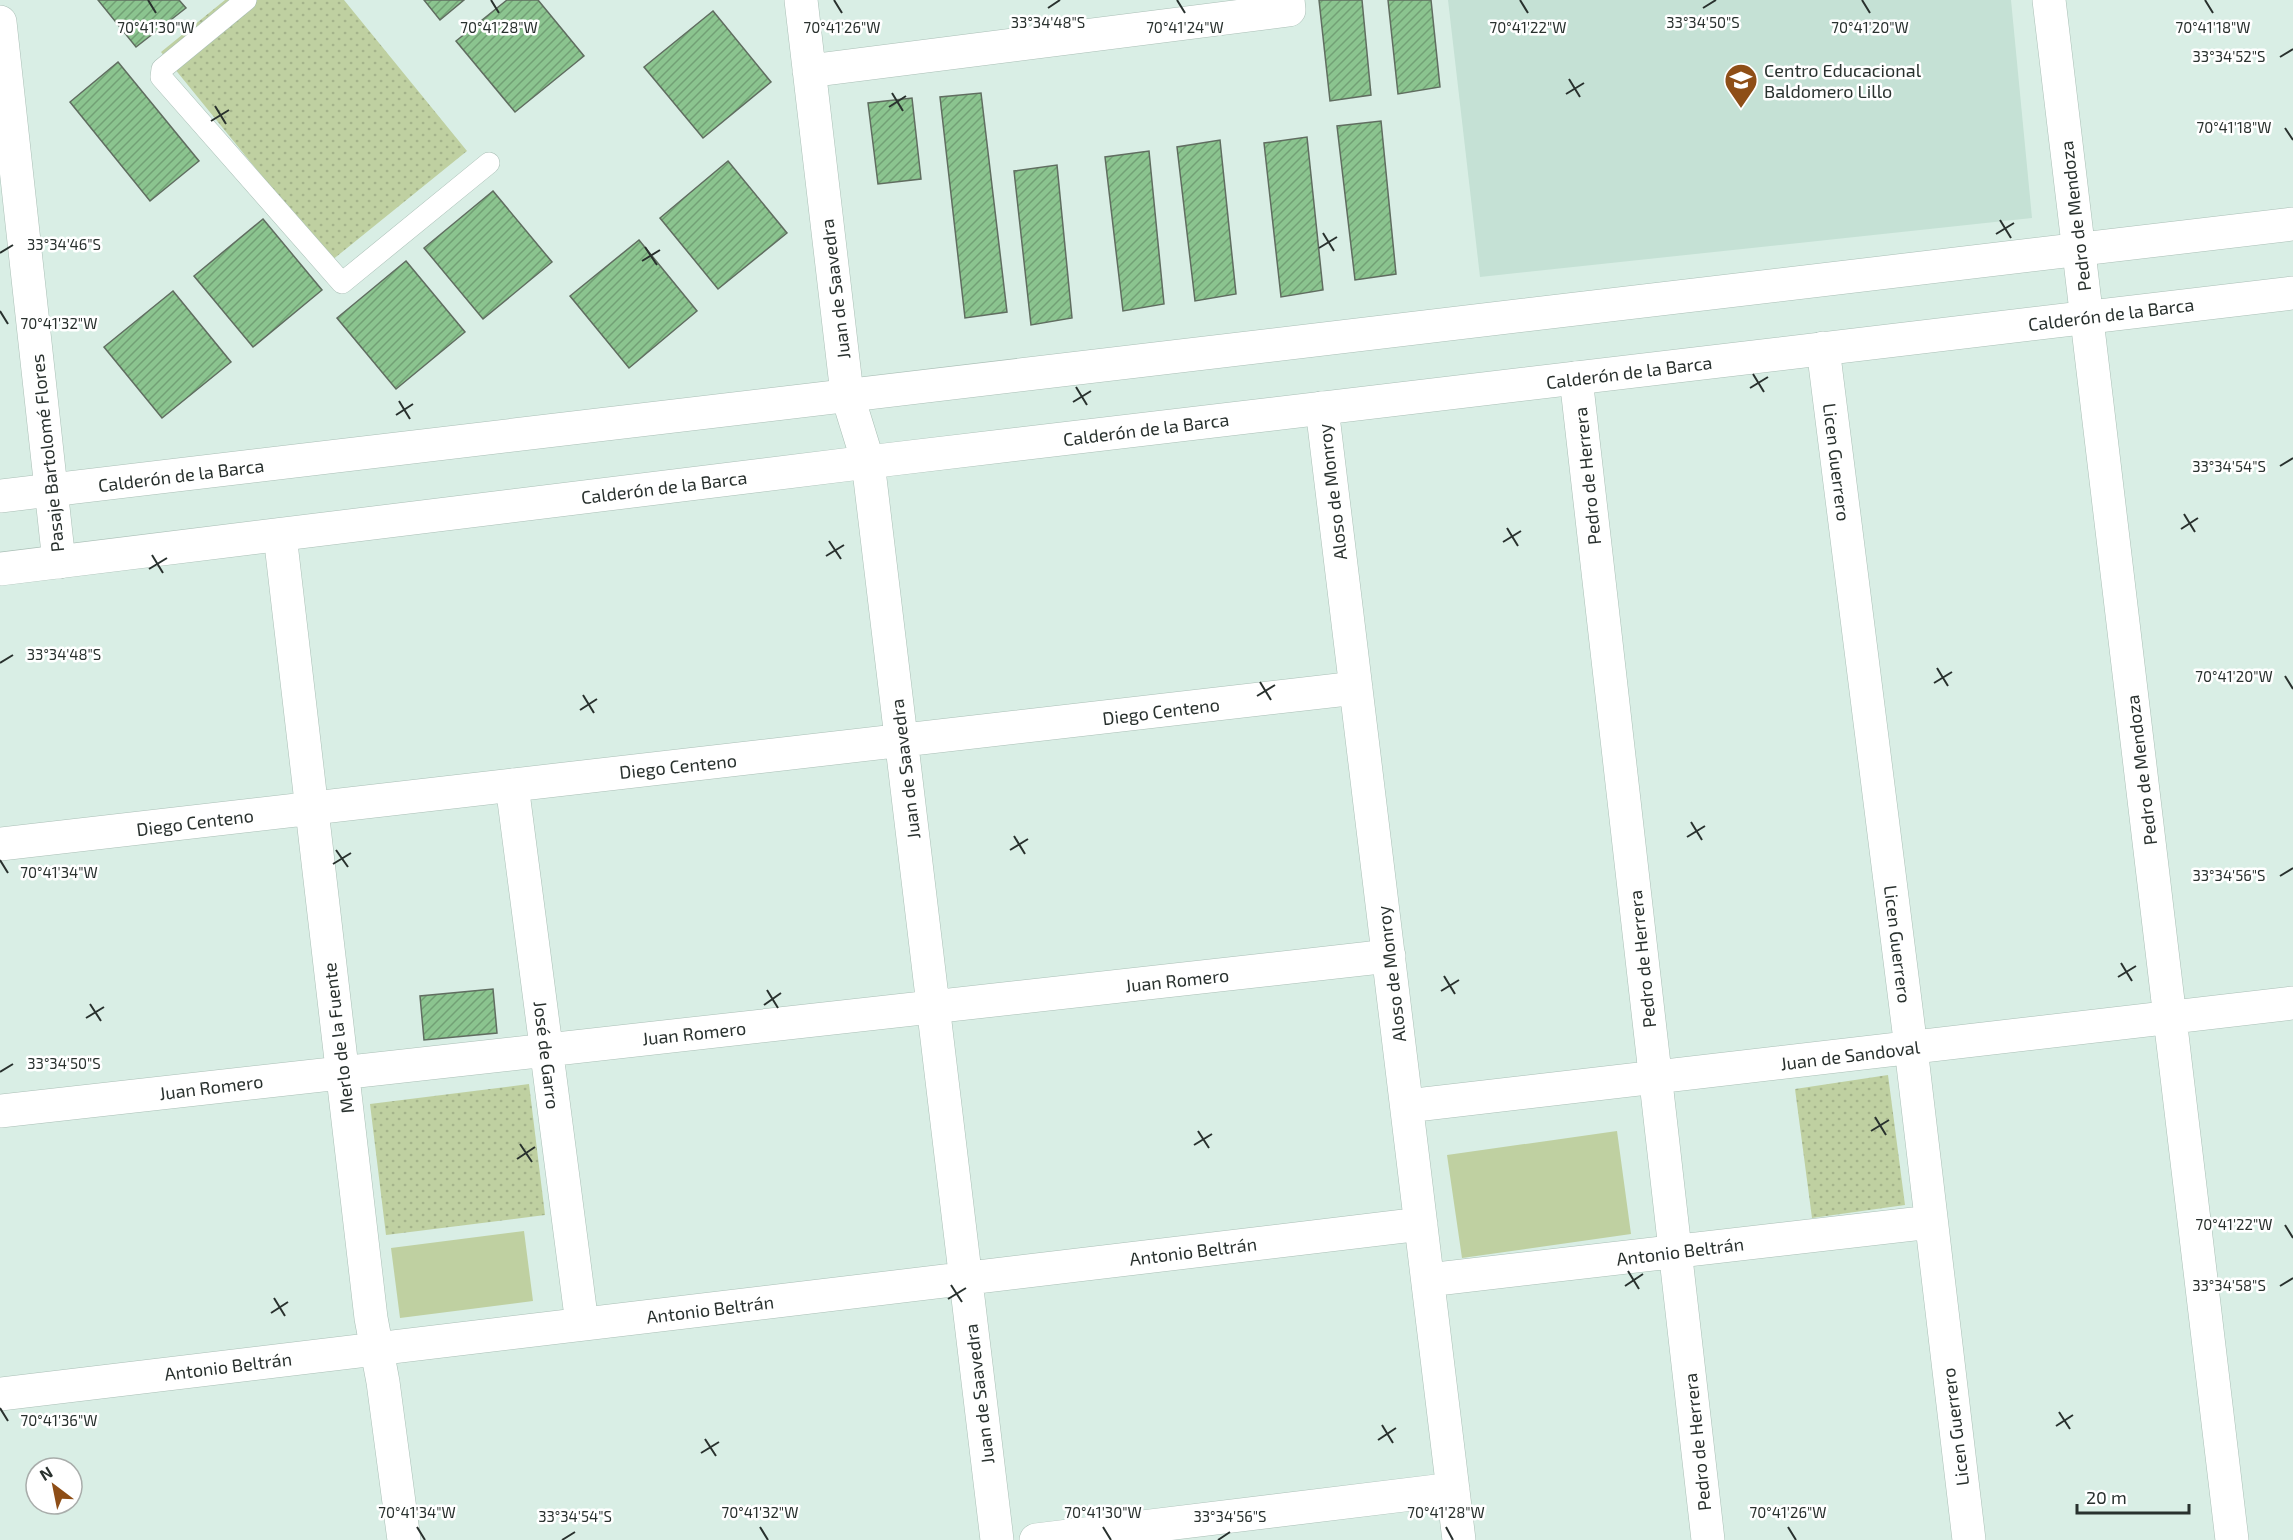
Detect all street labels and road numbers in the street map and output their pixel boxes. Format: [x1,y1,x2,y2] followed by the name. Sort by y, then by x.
[2055,140,2095,292] street label: Pedro de Mendoza
[815,218,855,360] street label: Juan de Saavedra
[2027,293,2195,335] street label: Calderón de la Barca
[1545,351,1713,393] street label: Calderón de la Barca
[26,353,68,553] street label: Pasaje Bartolomé Flores
[1819,402,1855,522] street label: Licen Guerrero
[1569,406,1605,546] street label: Pedro de Herrera
[1062,408,1230,450] street label: Calderón de la Barca
[1313,422,1351,561] street label: Aloso de Monroy
[97,454,265,496] street label: Calderón de la Barca
[580,466,748,508] street label: Calderón de la Barca
[1101,693,1221,729] street label: Diego Centeno
[2121,694,2161,846] street label: Pedro de Mendoza
[885,698,925,840] street label: Juan de Saavedra
[618,749,738,783] street label: Diego Centeno
[135,804,255,840] street label: Diego Centeno
[1880,884,1916,1004] street label: Licen Guerrero
[1624,889,1660,1029] street label: Pedro de Herrera
[1372,904,1410,1043] street label: Aloso de Monroy
[318,961,358,1115] street label: Merlo de la Fuente
[1124,964,1230,996] street label: Juan Romero
[529,1000,565,1110] street label: José de Garro
[641,1017,747,1049] street label: Juan Romero
[1779,1035,1922,1074] street label: Juan de Sandoval
[158,1070,264,1104] street label: Juan Romero
[1128,1232,1258,1270] street label: Antonio Beltrán
[1615,1232,1745,1270] street label: Antonio Beltrán
[645,1290,775,1328] street label: Antonio Beltrán
[959,1323,999,1465] street label: Juan de Saavedra
[163,1347,293,1385] street label: Antonio Beltrán
[1937,1367,1973,1487] street label: Licen Guerrero
[1679,1372,1715,1512] street label: Pedro de Herrera

